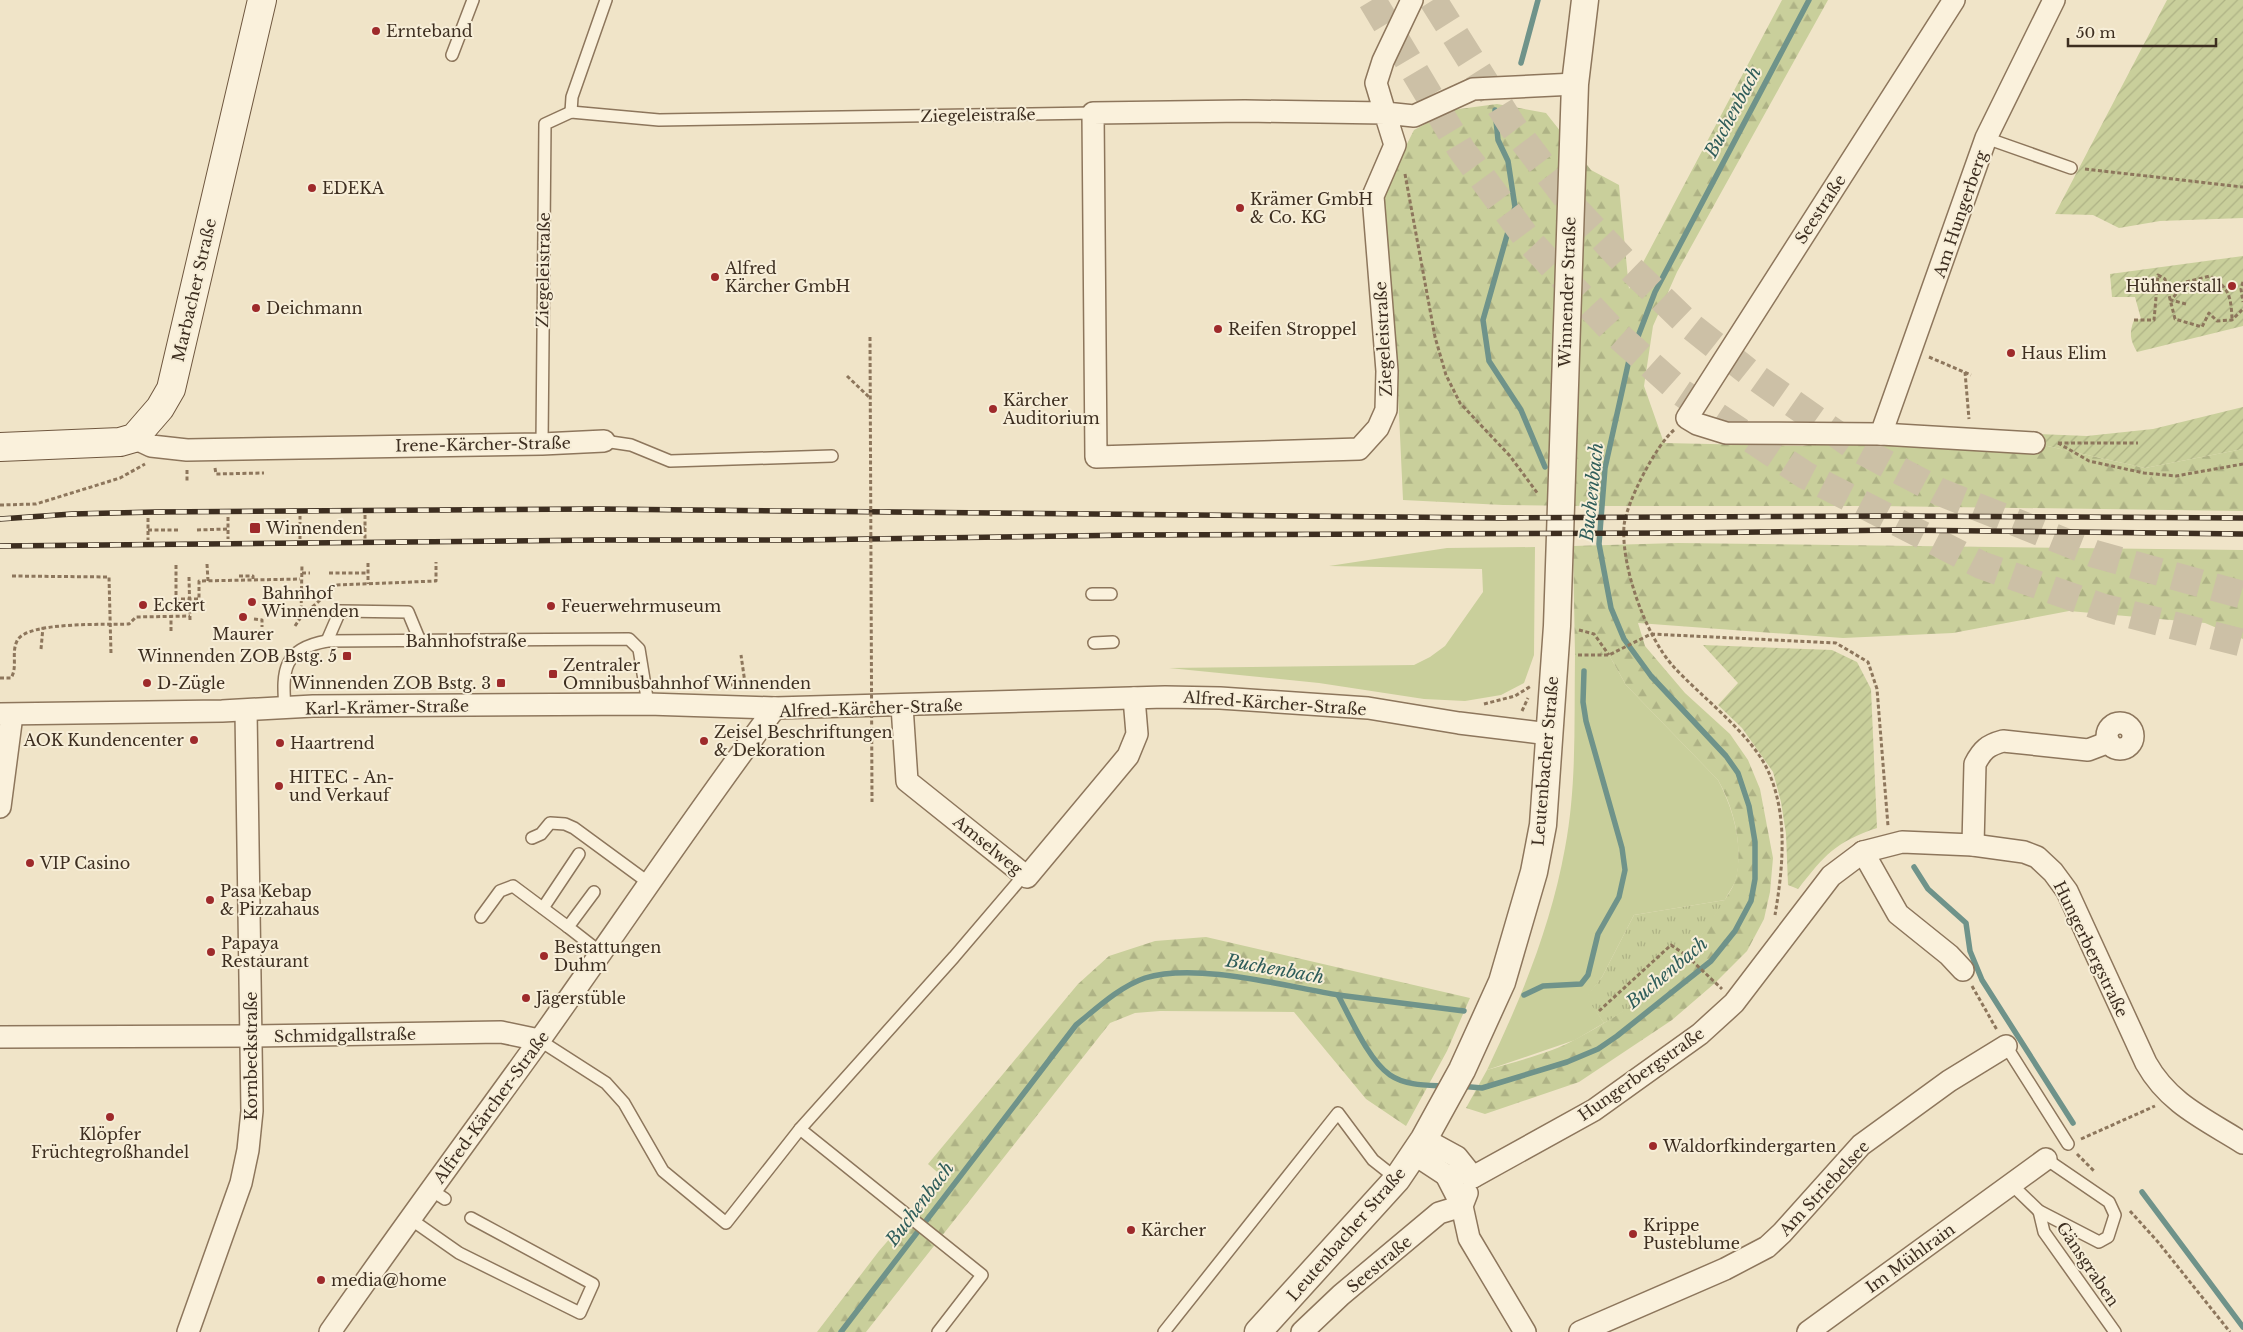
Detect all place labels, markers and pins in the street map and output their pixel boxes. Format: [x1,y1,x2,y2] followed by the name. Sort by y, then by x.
[386,21,473,41] place label: Ernteband
[370,25,382,37] marker: Ernteband
[322,178,385,198] place label: EDEKA
[306,182,318,194] marker: EDEKA
[1250,189,1373,227] place label: Krämer GmbH & Co. KG
[1234,202,1246,214] marker: Krämer GmbH & Co. KG
[724,258,850,296] place label: Alfred Kärcher GmbH
[709,271,721,283] marker: Alfred Kärcher GmbH
[2125,276,2222,296] place label: Hühnerstall
[2226,280,2238,292] marker: Hühnerstall
[266,298,362,318] place label: Deichmann
[250,302,262,314] marker: Deichmann
[1228,319,1357,339] place label: Reifen Stroppel
[1212,323,1224,335] marker: Reifen Stroppel
[2021,343,2107,363] place label: Haus Elim
[2005,347,2017,359] marker: Haus Elim
[1002,390,1100,428] place label: Kärcher Auditorium
[987,403,999,415] marker: Kärcher Auditorium
[265,518,363,538] place label: Winnenden
[248,521,262,535] marker: Winnenden
[261,583,359,621] place label: Bahnhof Winnenden
[153,595,205,615] place label: Eckert
[246,596,258,608] marker: Bahnhof Winnenden
[561,596,721,616] place label: Feuerwehrmuseum
[137,599,149,611] marker: Eckert
[545,600,557,612] marker: Feuerwehrmuseum
[237,611,249,623] marker: Maurer
[212,624,274,644] place label: Maurer
[137,646,337,666] place label: Winnenden ZOB Bstg. 5
[341,650,353,662] marker: Winnenden ZOB Bstg. 5
[563,655,811,693] place label: Zentraler Omnibusbahnhof Winnenden
[547,668,559,680] marker: Zentraler Omnibusbahnhof Winnenden
[157,673,225,693] place label: D-Zügle
[290,673,491,693] place label: Winnenden ZOB Bstg. 3
[141,677,153,689] marker: D-Zügle
[495,677,507,689] marker: Winnenden ZOB Bstg. 3
[714,722,893,760] place label: Zeisel Beschriftungen & Dekoration
[23,730,184,750] place label: AOK Kundencenter
[290,733,375,753] place label: Haartrend
[188,734,200,746] marker: AOK Kundencenter
[698,735,710,747] marker: Zeisel Beschriftungen & Dekoration
[274,737,286,749] marker: Haartrend
[289,767,394,805] place label: HITEC - An- und Verkauf
[273,780,285,792] marker: HITEC - An- und Verkauf
[39,853,130,873] place label: VIP Casino
[24,857,36,869] marker: VIP Casino
[220,881,320,919] place label: Pasa Kebap & Pizzahaus
[204,894,216,906] marker: Pasa Kebap & Pizzahaus
[221,933,309,971] place label: Papaya Restaurant
[554,937,661,975] place label: Bestattungen Duhm
[205,946,217,958] marker: Papaya Restaurant
[538,950,550,962] marker: Bestattungen Duhm
[534,988,626,1008] place label: Jägerstüble
[520,992,532,1004] marker: Jägerstüble
[104,1111,116,1123] marker: Klöpfer Früchtegroßhandel
[31,1124,189,1162] place label: Klöpfer Früchtegroßhandel
[1662,1136,1836,1156] place label: Waldorfkindergarten
[1647,1140,1659,1152] marker: Waldorfkindergarten
[1643,1215,1740,1253] place label: Krippe Pusteblume
[1141,1220,1207,1240] place label: Kärcher
[1125,1224,1137,1236] marker: Kärcher
[1627,1228,1639,1240] marker: Krippe Pusteblume
[331,1270,447,1290] place label: media@home
[315,1274,327,1286] marker: media@home

